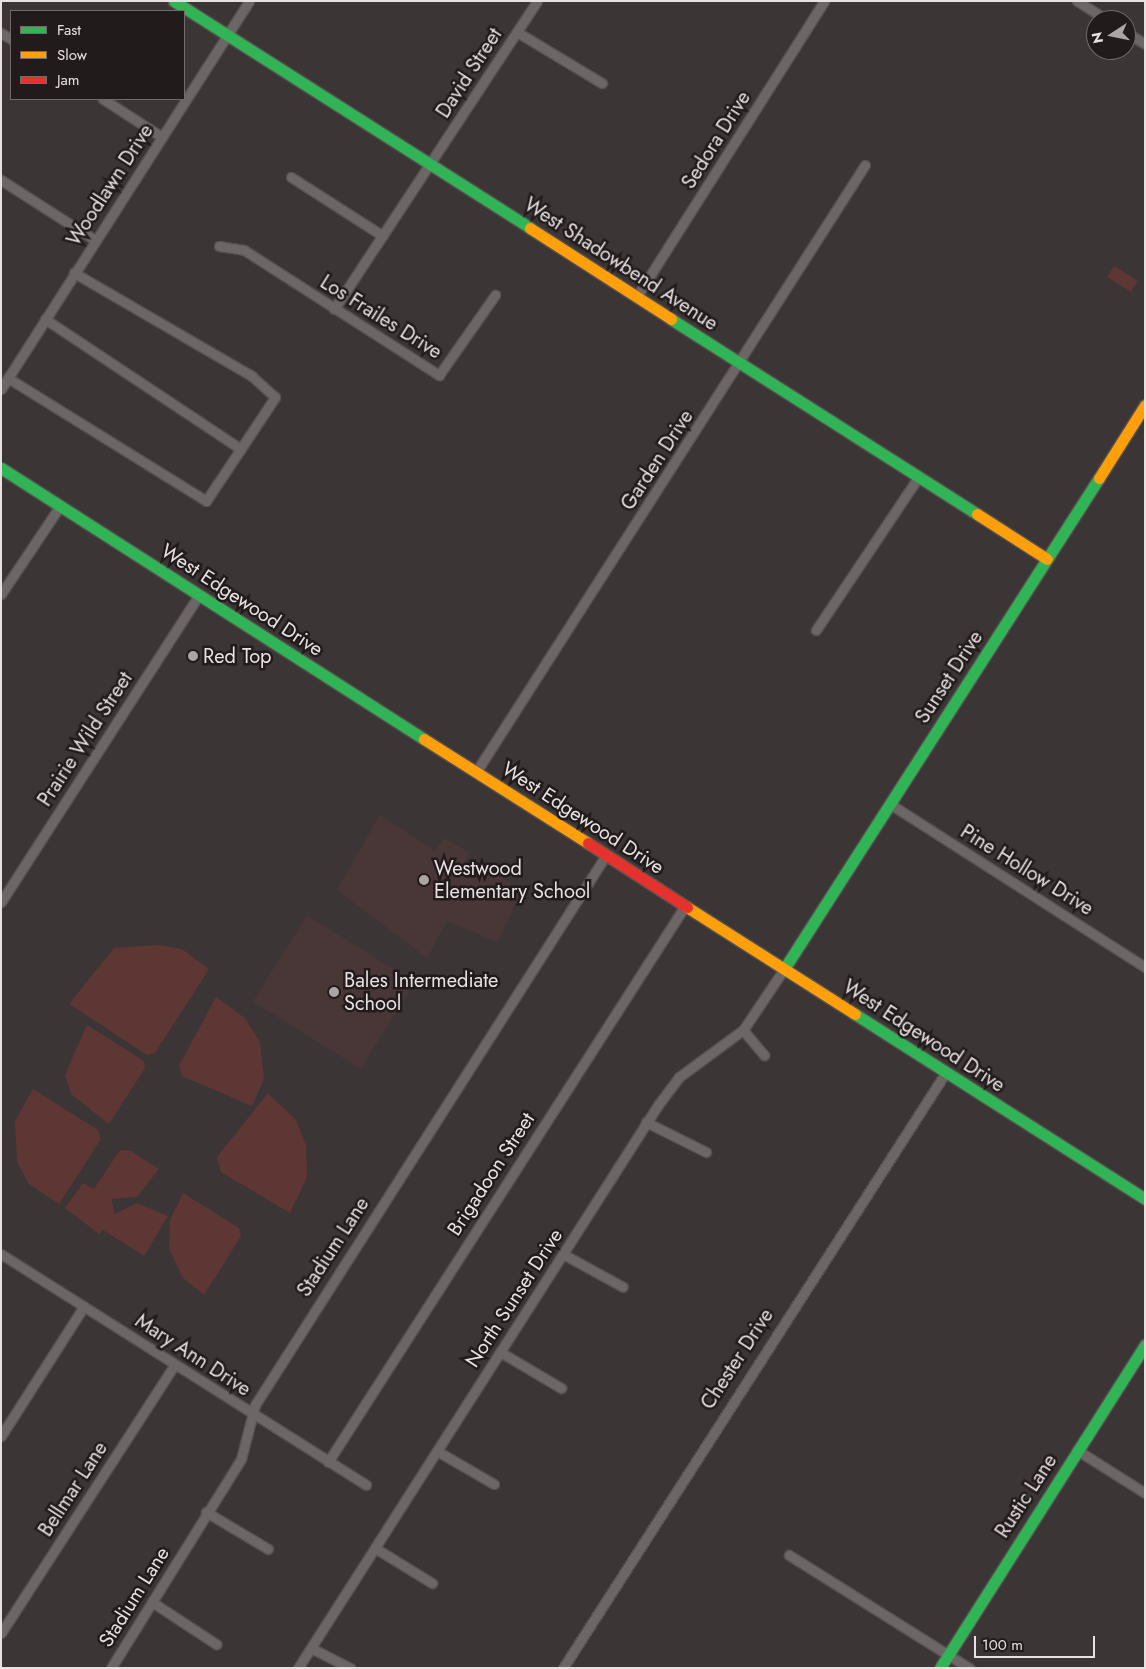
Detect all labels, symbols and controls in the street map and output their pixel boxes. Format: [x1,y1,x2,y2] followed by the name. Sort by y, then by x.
[10,10,185,100] legend
[1086,10,1136,60] north arrow
[57,19,81,41] text: Fast
[431,24,507,122] street label: David Street
[1086,30,1108,45] text: N
[57,44,87,66] text: Slow
[57,69,80,91] text: Jam
[677,87,755,193] street label: Sedora Drive
[62,120,158,250] street label: Woodlawn Drive
[520,192,722,336] street label: West Shadowbend Avenue
[316,270,446,364] street label: Los Frailes Drive
[616,405,698,515] street label: Garden Drive
[157,539,327,661] street label: West Edgewood Drive
[910,626,988,728] street label: Sunset Drive
[203,644,272,668] place label: Red Top
[187,650,199,662] marker: Red Top
[33,667,137,811] street label: Prairie Wild Street
[498,757,668,879] street label: West Edgewood Drive
[956,820,1098,920] street label: Pine Hollow Drive
[434,856,590,903] place label: Westwood Elementary School
[418,874,430,886] marker: Westwood Elementary School
[344,968,498,1015] place label: Bales Intermediate School
[839,975,1009,1097] street label: West Edgewood Drive
[328,986,340,998] marker: Bales Intermediate School
[442,1108,540,1240] street label: Brigadoon Street
[292,1193,374,1301] street label: Stadium Lane
[460,1224,568,1372] street label: North Sunset Drive
[696,1304,778,1414] street label: Chester Drive
[131,1309,255,1401] street label: Mary Ann Drive
[33,1437,113,1541] street label: Bellmar Lane
[990,1450,1062,1542] street label: Rustic Lane
[94,1543,174,1651] street label: Stadium Lane
[976,1626,1097,1658] scale bar
[982,1634,1023,1656] text: 100 m

